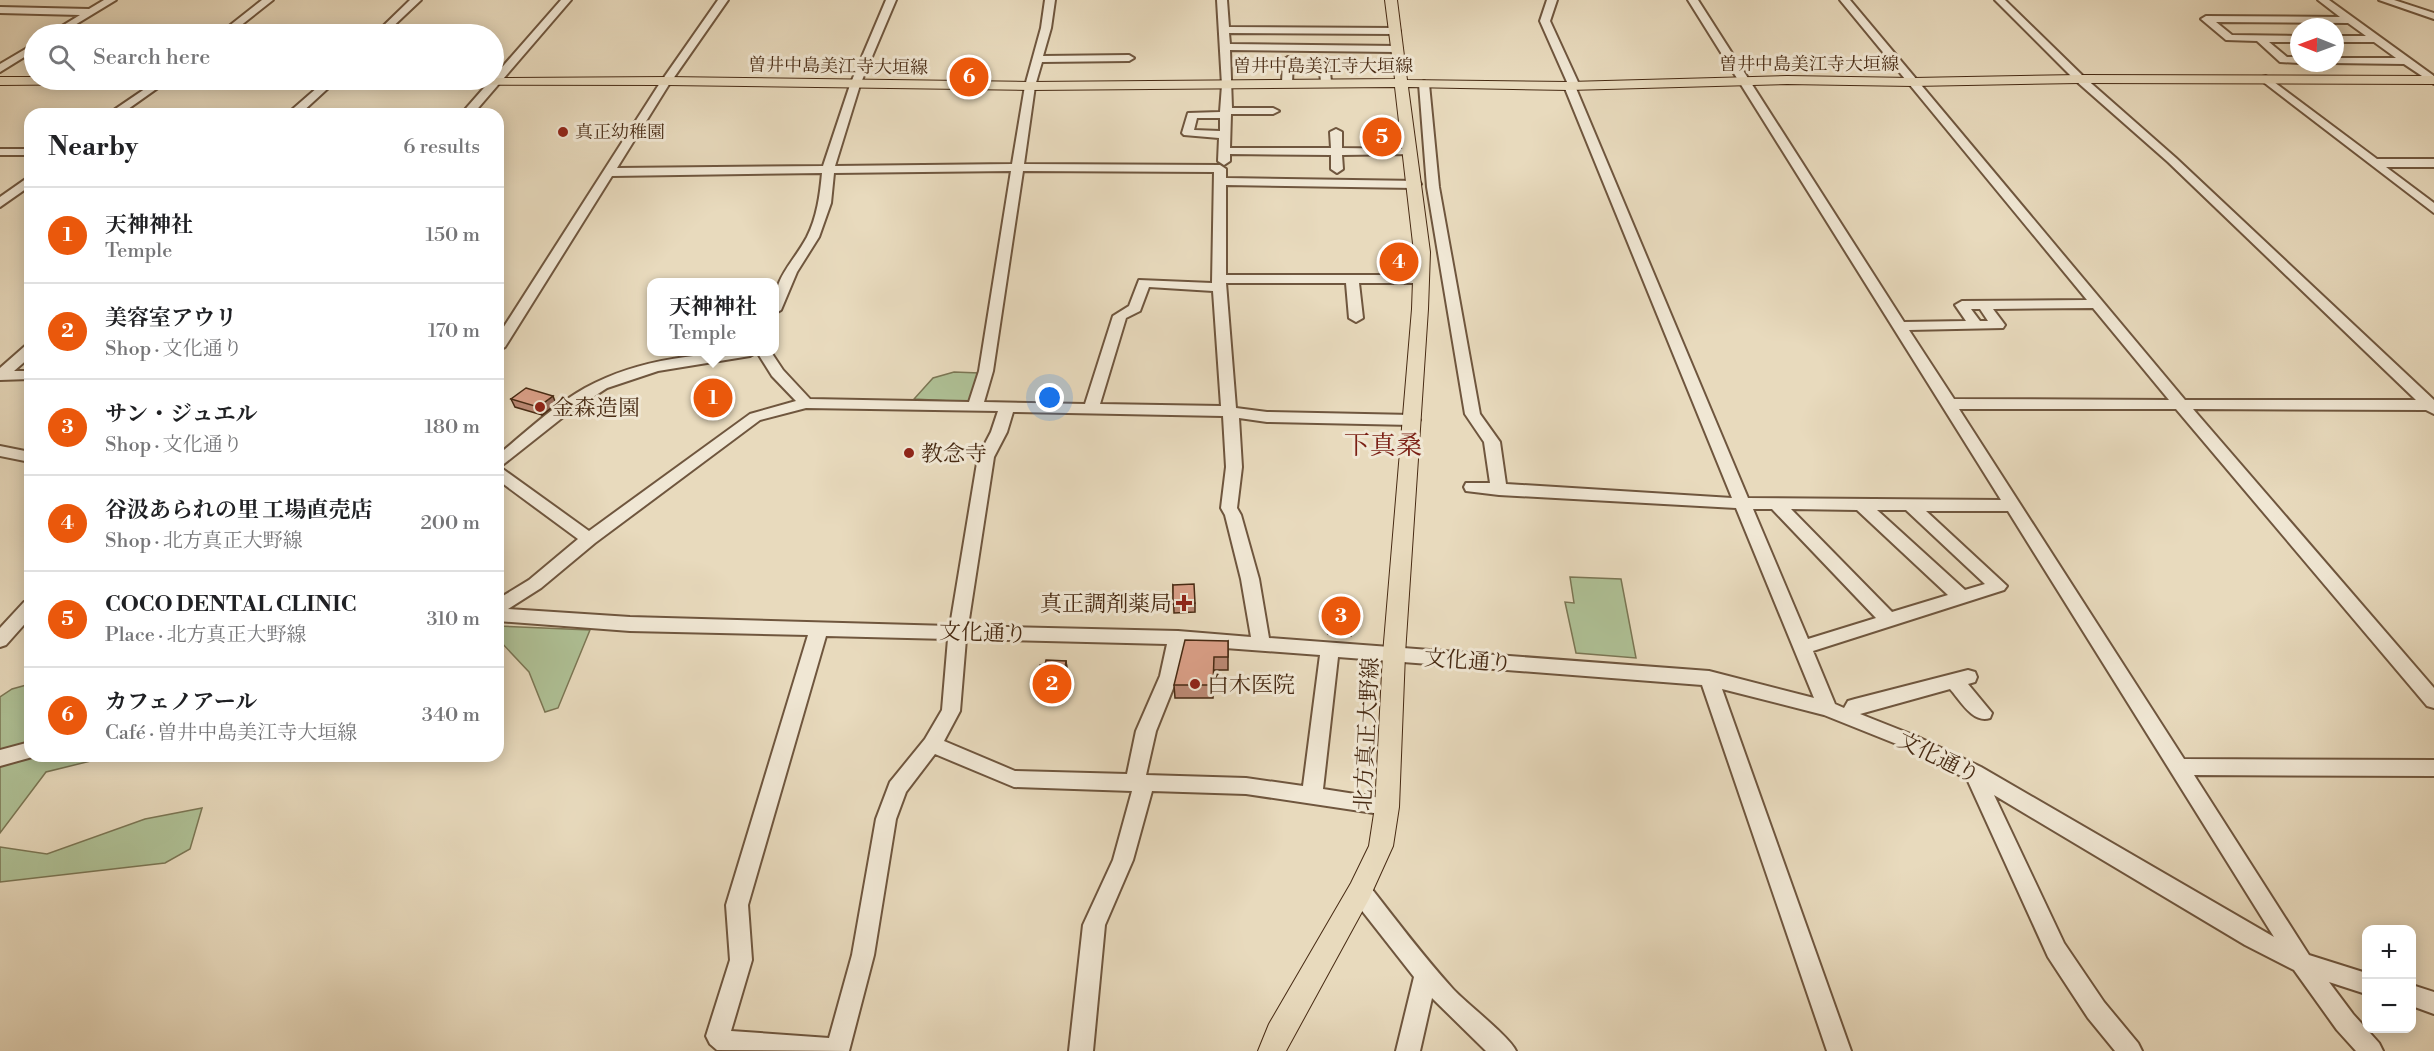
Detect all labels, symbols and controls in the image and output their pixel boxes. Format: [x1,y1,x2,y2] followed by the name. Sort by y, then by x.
[2290,18,2344,72] north arrow
[24,24,504,90] search box
[45,41,78,74] icon: search
[93,44,210,71] text: Search here
[748,53,928,80] street label: 曽井中島美江寺大垣線
[1719,53,1899,76] street label: 曽井中島美江寺大垣線
[950,54,988,100] pin: 6
[1233,55,1413,78] street label: 曽井中島美江寺大垣線
[1362,114,1402,160] pin: 5
[575,121,665,144] place label: 真正幼稚園
[556,125,570,139] marker: 真正幼稚園
[48,131,138,163] text: Nearby
[403,135,480,160] text: 6 results
[105,212,193,239] text: 天神神社
[63,223,72,248] text: 1
[425,223,480,248] text: 150 m
[105,239,172,264] text: Temple
[1380,240,1418,284] pin: 4
[647,278,779,356] popup
[669,294,757,321] text: 天神神社
[105,305,237,332] text: 美容室アウリ
[61,319,74,344] text: 2
[428,319,480,344] text: 170 m
[669,321,736,346] text: Temple
[105,337,243,362] text: Shop · 文化通り
[694,376,732,420] pin: 1
[1035,383,1064,412] your location
[552,395,640,422] place label: 金森造園
[533,400,547,414] marker: 金森造園
[105,401,257,428] text: サン・ジュエル
[61,415,74,440] text: 3
[425,415,480,440] text: 180 m
[1344,430,1422,462] district label: 下真桑
[105,433,243,458] text: Shop · 文化通り
[921,441,987,468] place label: 教念寺
[902,446,916,460] marker: 教念寺
[105,497,373,524] text: 谷汲あられの里 工場直売店
[61,511,74,536] text: 4
[420,511,480,536] text: 200 m
[105,529,303,554] text: Shop · 北方真正大野線
[105,591,356,618] text: COCO DENTAL CLINIC
[1040,591,1172,618] place label: 真正調剤薬局
[1322,594,1360,638] pin: 3
[1177,596,1191,610] marker: 真正調剤薬局
[61,607,74,632] text: 5
[427,607,480,632] text: 310 m
[938,618,1027,649] street label: 文化通り
[105,623,306,648] text: Place · 北方真正大野線
[1423,645,1513,678] street label: 文化通り
[1350,656,1385,812] street label: 北方真正大野線
[1032,662,1072,706] pin: 2
[1207,672,1295,699] place label: 白木医院
[1188,677,1202,691] marker: 白木医院
[105,689,257,716] text: カフェノアール
[61,703,74,728] text: 6
[422,703,480,728] text: 340 m
[105,721,357,746] text: Café · 曽井中島美江寺大垣線
[1893,727,1984,790] street label: 文化通り
[2362,925,2416,1033] map controls
[2362,925,2416,979] button: +
[2362,979,2416,1033] button: −

